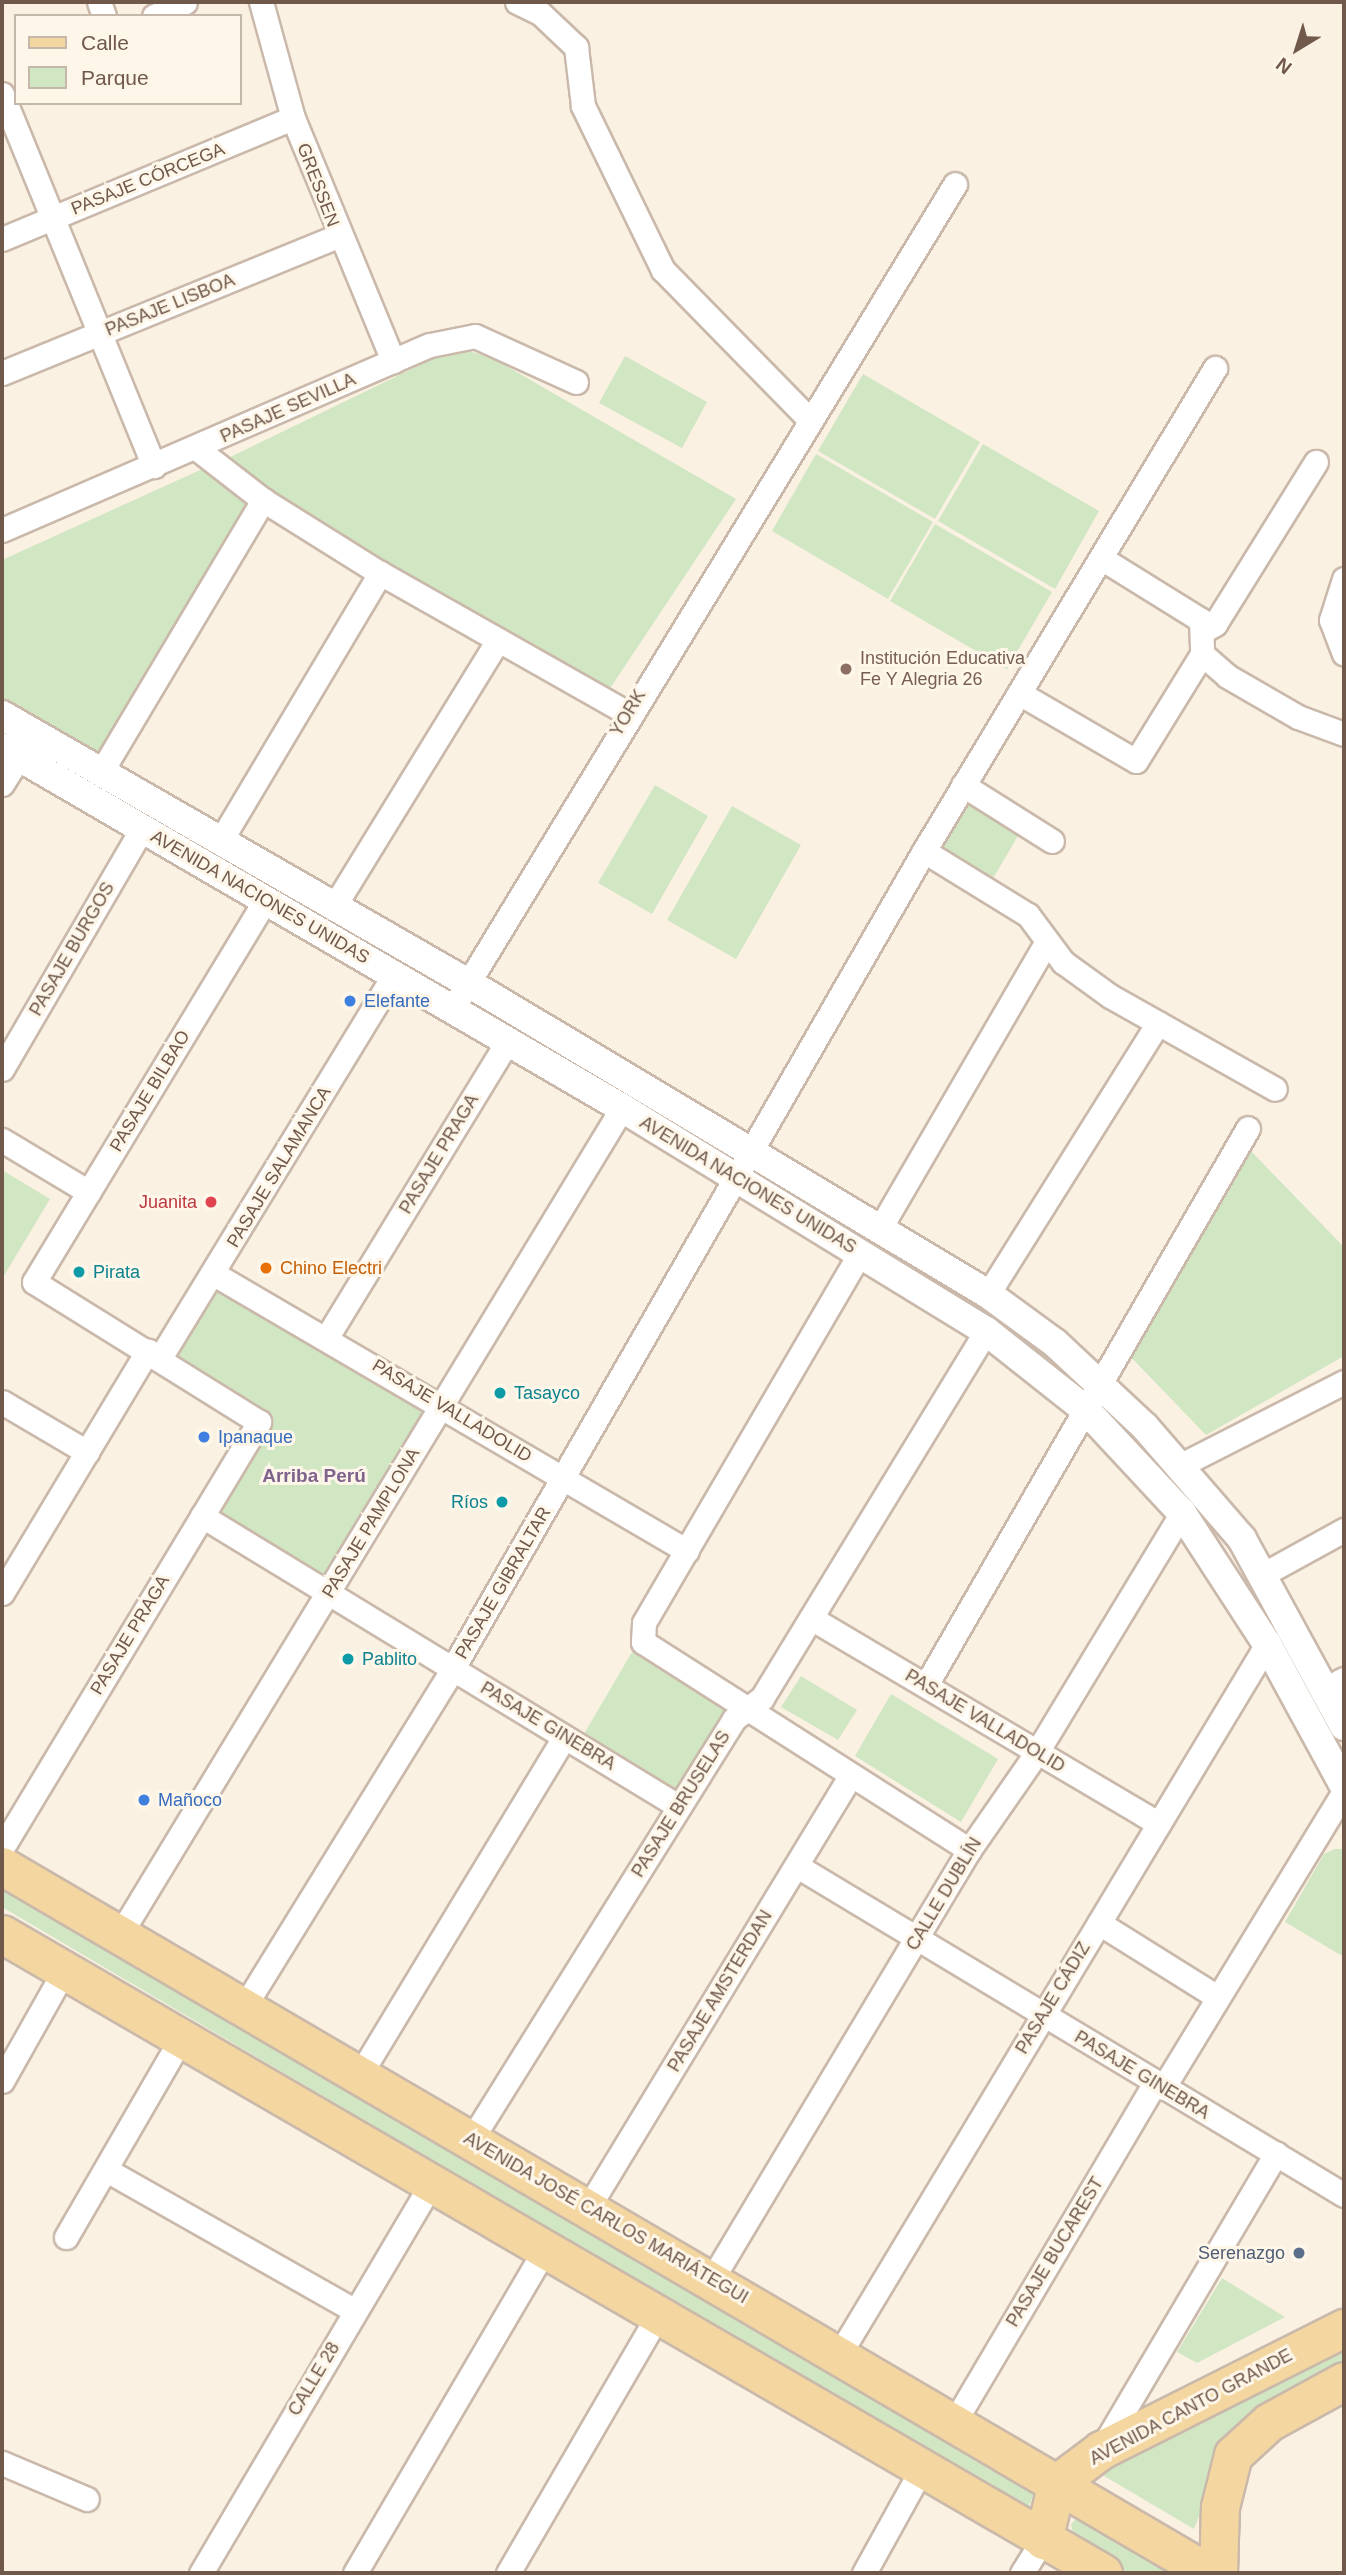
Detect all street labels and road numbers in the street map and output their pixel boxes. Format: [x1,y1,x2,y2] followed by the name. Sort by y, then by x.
[68,138,228,220] street label: PASAJE CÓRCEGA
[292,140,344,230] street label: GRESSEN
[102,269,238,341] street label: PASAJE LISBOA
[217,368,359,448] street label: PASAJE SEVILLA
[606,686,650,740] street label: YORK
[146,825,374,969] street label: AVENIDA NACIONES UNIDAS
[25,878,119,1020] street label: PASAJE BURGOS
[105,1026,195,1156] street label: PASAJE BILBAO
[222,1083,336,1251] street label: PASAJE SALAMANCA
[395,1090,483,1218] street label: PASAJE PRAGA
[635,1111,861,1259] street label: AVENIDA NACIONES UNIDAS
[368,1355,536,1467] street label: PASAJE VALLADOLID
[318,1444,424,1602] street label: PASAJE PAMPLONA
[451,1503,555,1663] street label: PASAJE GIBRALTAR
[86,1571,174,1699] street label: PASAJE PRAGA
[901,1665,1069,1777] street label: PASAJE VALLADOLID
[477,1677,619,1775] street label: PASAJE GINEBRA
[627,1727,735,1881] street label: PASAJE BRUSELAS
[902,1834,986,1954] street label: CALLE DUBLÍN
[663,1906,777,2076] street label: PASAJE AMSTERDAN
[1011,1938,1095,2058] street label: PASAJE CÁDIZ
[1071,2026,1213,2124] street label: PASAJE GINEBRA
[460,2127,752,2309] street label: AVENIDA JOSÉ CARLOS MARIÁTEGUI
[1002,2173,1108,2331] street label: PASAJE BUCAREST
[284,2338,344,2420] street label: CALLE 28
[1086,2344,1296,2470] street label: AVENIDA CANTO GRANDE

